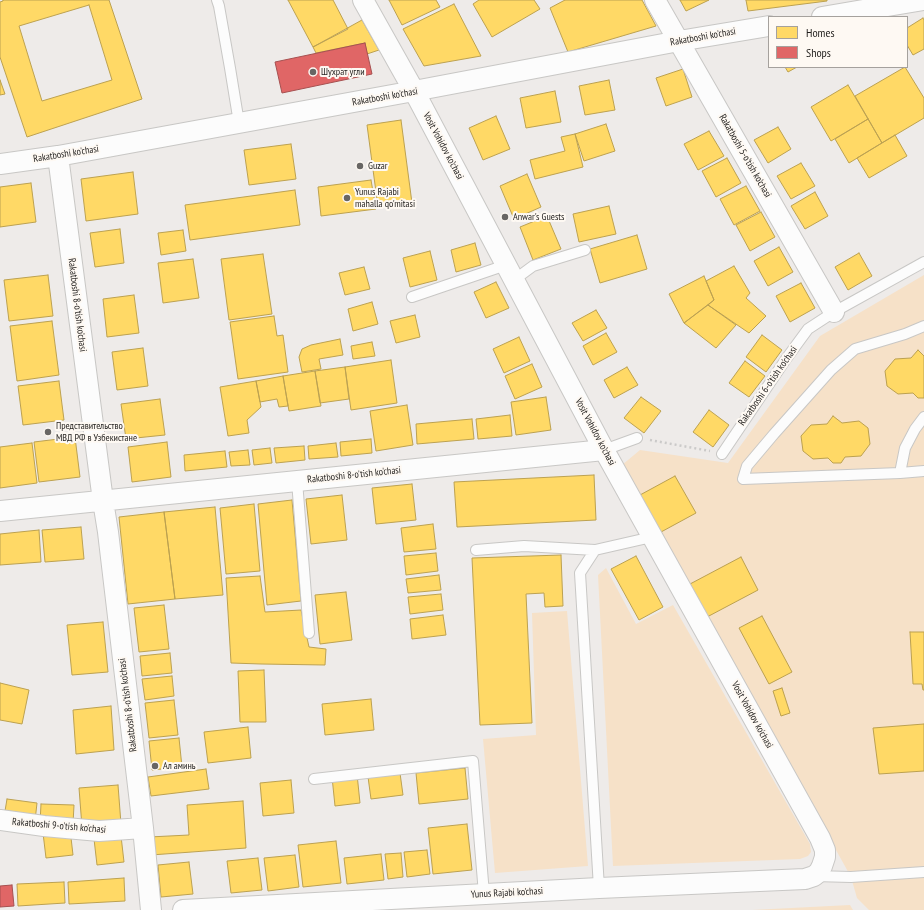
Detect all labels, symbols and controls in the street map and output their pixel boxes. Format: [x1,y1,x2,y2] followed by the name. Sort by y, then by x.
[768,16,908,68] legend
[669,25,737,49] street label: Rakatboshi ko'chasi
[806,25,834,40] text: Homes
[806,45,831,60] text: Shops
[321,66,365,78] place label: Шухрат угли
[308,67,318,77] marker: Шухрат угли
[351,85,419,109] street label: Rakatboshi ko'chasi
[420,110,466,182] street label: Vosit Vohidov ko'chasi
[716,112,774,200] street label: Rakatboshi 5-o'tish ko'chasi
[32,143,100,165] street label: Rakatboshi ko'chasi
[368,160,388,172] place label: Guzar
[355,161,365,171] marker: Guzar
[355,186,415,210] place label: Yunus Rajabi mahalla qo'mitasi
[342,193,352,203] marker: Yunus Rajabi mahalla qo'mitasi
[513,211,564,223] place label: Anwar's Guests
[500,212,510,222] marker: Anwar's Guests
[65,258,89,352] street label: Rakatboshi 8-o'tish ko'chasi
[736,344,800,428] street label: Rakatboshi 6-o'tish ko'chasi
[572,396,618,468] street label: Vosit Vohidov ko'chasi
[56,420,137,444] place label: Представительство МВД РФ в Узбекистане
[43,427,53,437] marker: Представительство МВД РФ в Узбекистане
[307,464,401,486] street label: Rakatboshi 8-o'tish ko'chasi
[116,658,140,752] street label: Rakatboshi 8-o'tish ko'chasi
[729,679,775,751] street label: Vosit Vohidov ko'chasi
[163,760,196,772] place label: Ал аминь
[150,761,160,771] marker: Ал аминь
[12,816,106,836] street label: Rakatboshi 9-o'tish ko'chasi
[471,885,543,901] street label: Yunus Rajabi ko'chasi

